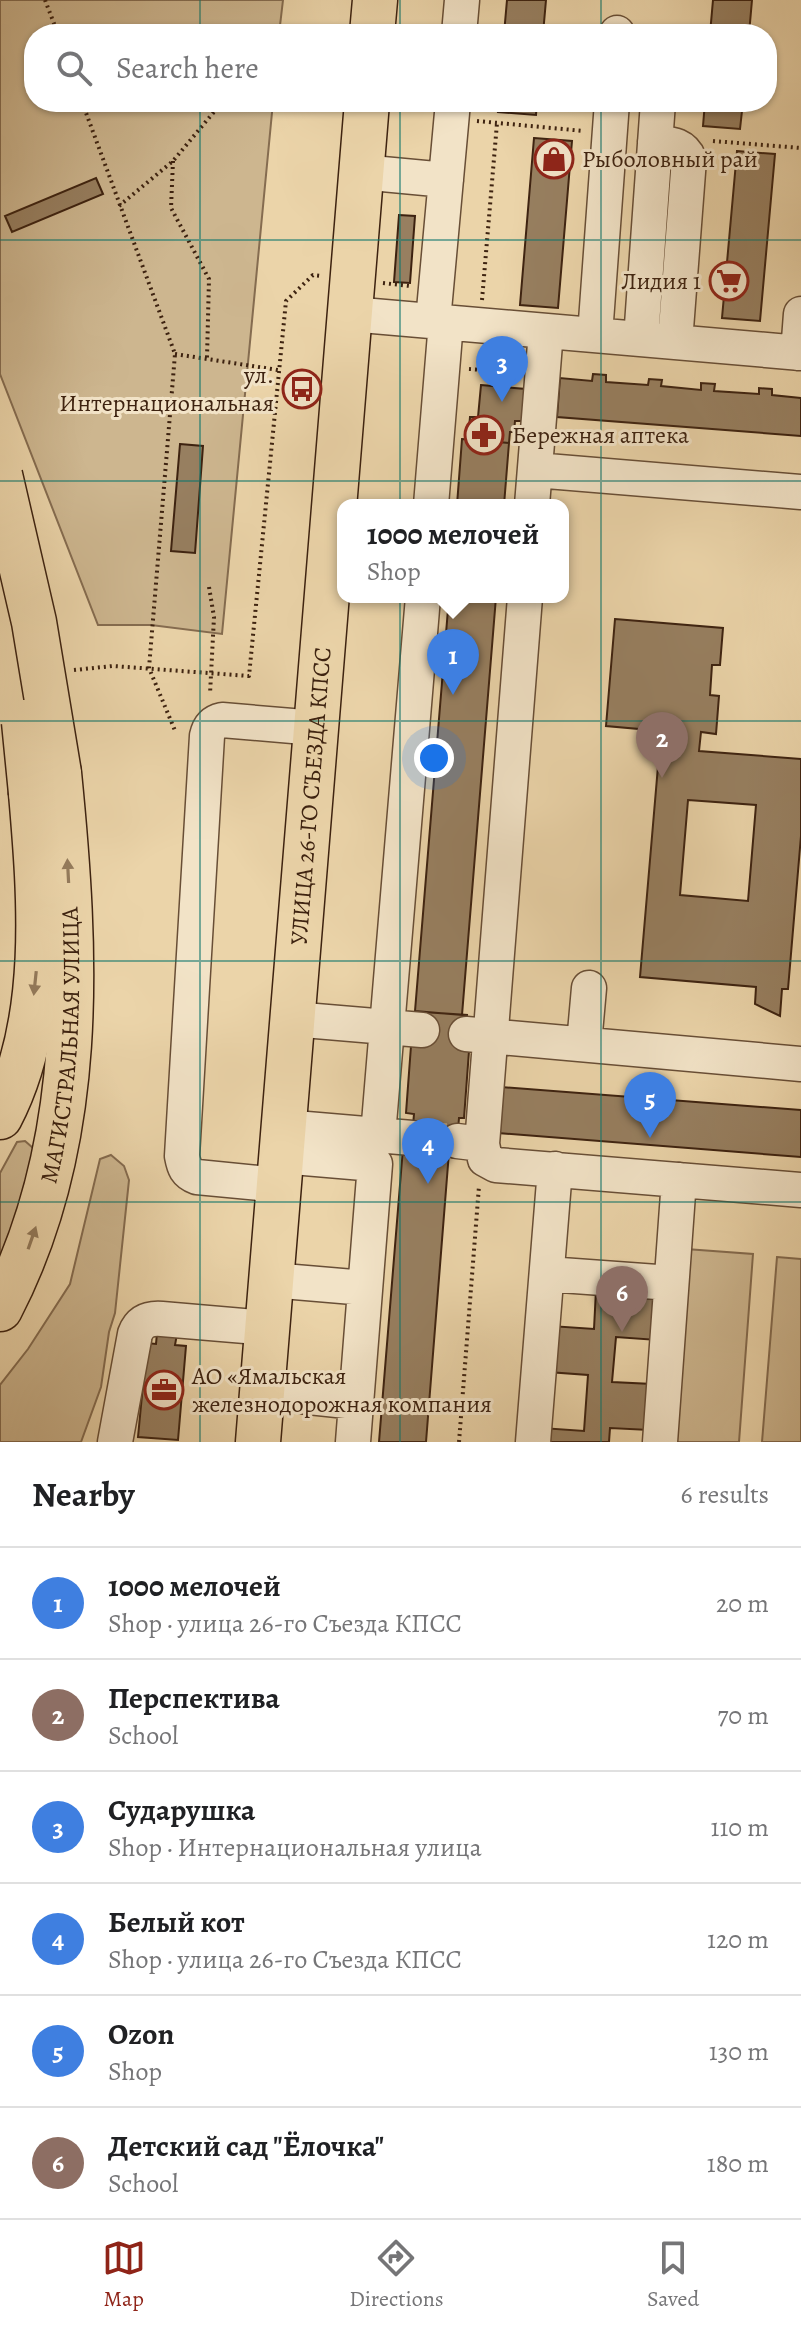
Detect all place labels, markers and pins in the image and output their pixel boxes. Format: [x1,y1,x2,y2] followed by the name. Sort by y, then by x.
[533,138,575,180] shop icon: Рыболовный рай
[582,143,758,175] place label: Рыболовный рай
[708,260,750,302] supermarket icon: Лидия 1
[621,265,701,297] place label: Лидия 1
[476,336,528,402] pin: 3
[59,359,274,419] place label: ул. Интернациональная
[281,368,323,410] bus stop icon: ул. Интернациональная
[463,414,505,456] pharmacy icon: Бережная аптека
[512,419,689,451] place label: Бережная аптека
[427,629,479,695] pin: 1
[636,712,688,778] pin: 2
[624,1072,676,1138] pin: 5
[402,1118,454,1184] pin: 4
[596,1266,648,1332] pin: 6
[191,1360,492,1420] place label: АО «Ямальская железнодорожная компания
[143,1369,185,1411] office icon: АО «Ямальская железнодорожная компания

